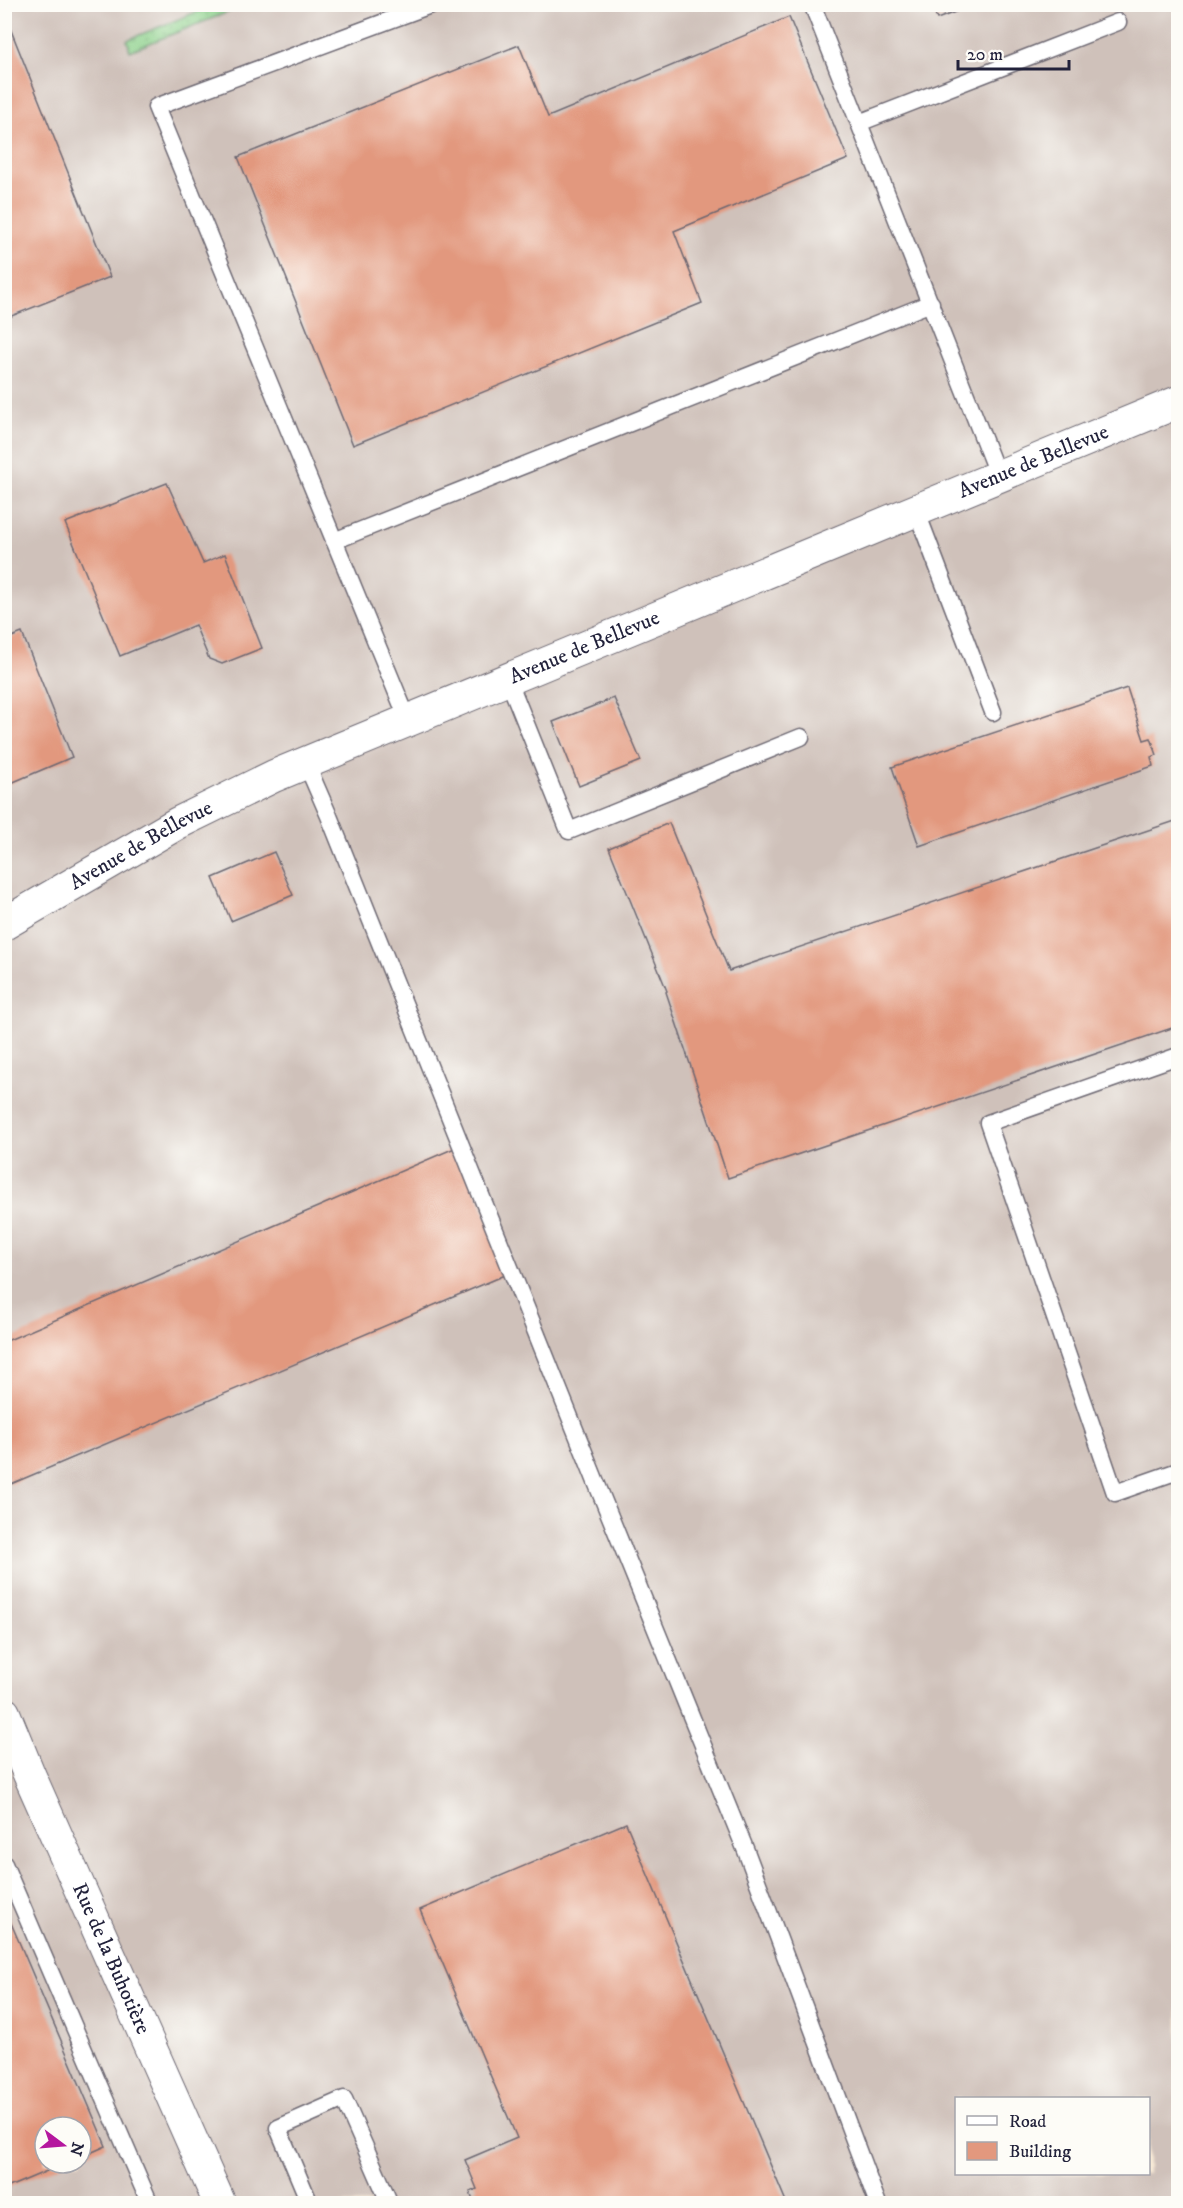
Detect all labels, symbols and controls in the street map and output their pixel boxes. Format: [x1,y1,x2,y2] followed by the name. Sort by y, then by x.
[958,33,1069,71] scale bar
[967,44,1003,66] text: 20 m
[955,419,1113,504] street label: Avenue de Bellevue
[505,605,664,690] street label: Avenue de Bellevue
[65,795,217,896] street label: Avenue de Bellevue
[66,1879,156,2039] street label: Rue de la Buhotière
[955,2097,1150,2175] legend
[1009,2111,1046,2133] text: Road
[33,2115,93,2175] north arrow
[65,2140,88,2158] text: N
[1009,2141,1071,2163] text: Building

